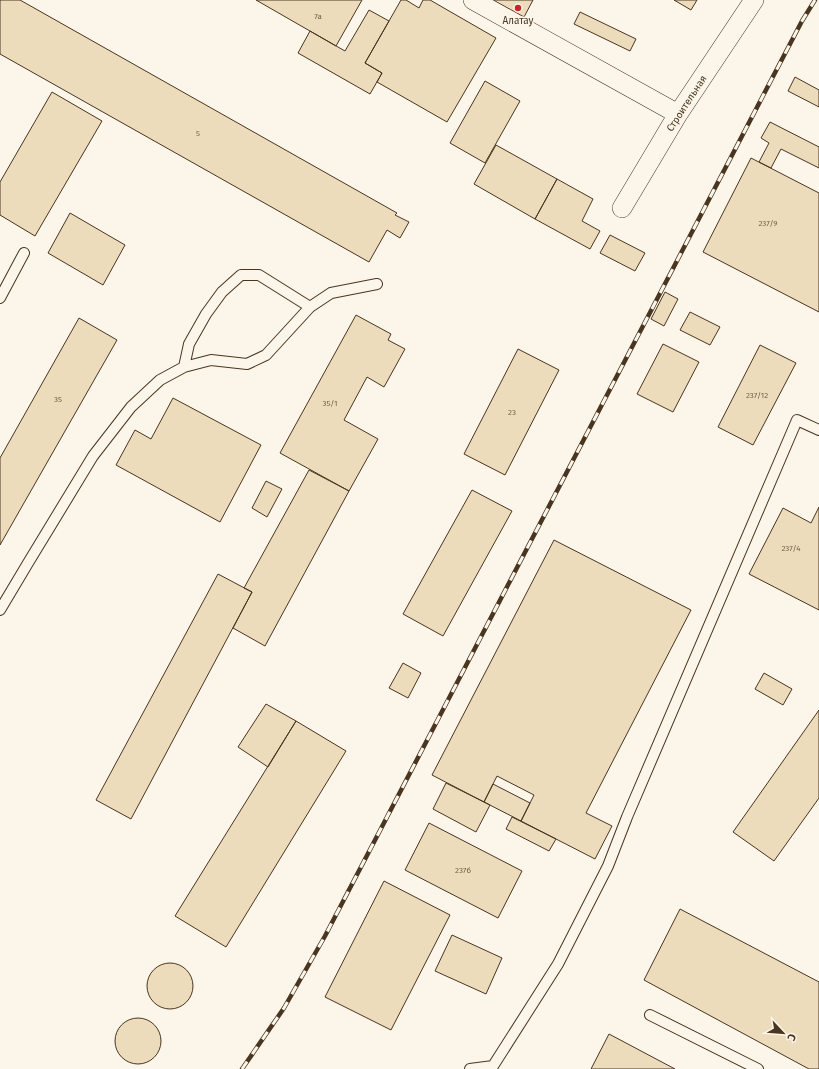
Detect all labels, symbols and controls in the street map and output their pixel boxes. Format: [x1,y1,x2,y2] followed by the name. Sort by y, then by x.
[513,3,523,13] marker: Алатау
[314,12,322,21] house number: 7а
[502,15,534,27] place label: Алатау
[664,73,710,134] street label: Строительная
[196,129,200,138] house number: 5
[758,219,778,228] house number: 237/9
[746,391,768,400] house number: 237/12
[54,395,62,404] house number: 35
[323,399,337,408] house number: 35/1
[508,408,516,417] house number: 23
[781,544,801,553] house number: 237/4
[455,866,471,875] house number: 237б
[763,1013,803,1053] north arrow
[784,1031,799,1043] text: С

